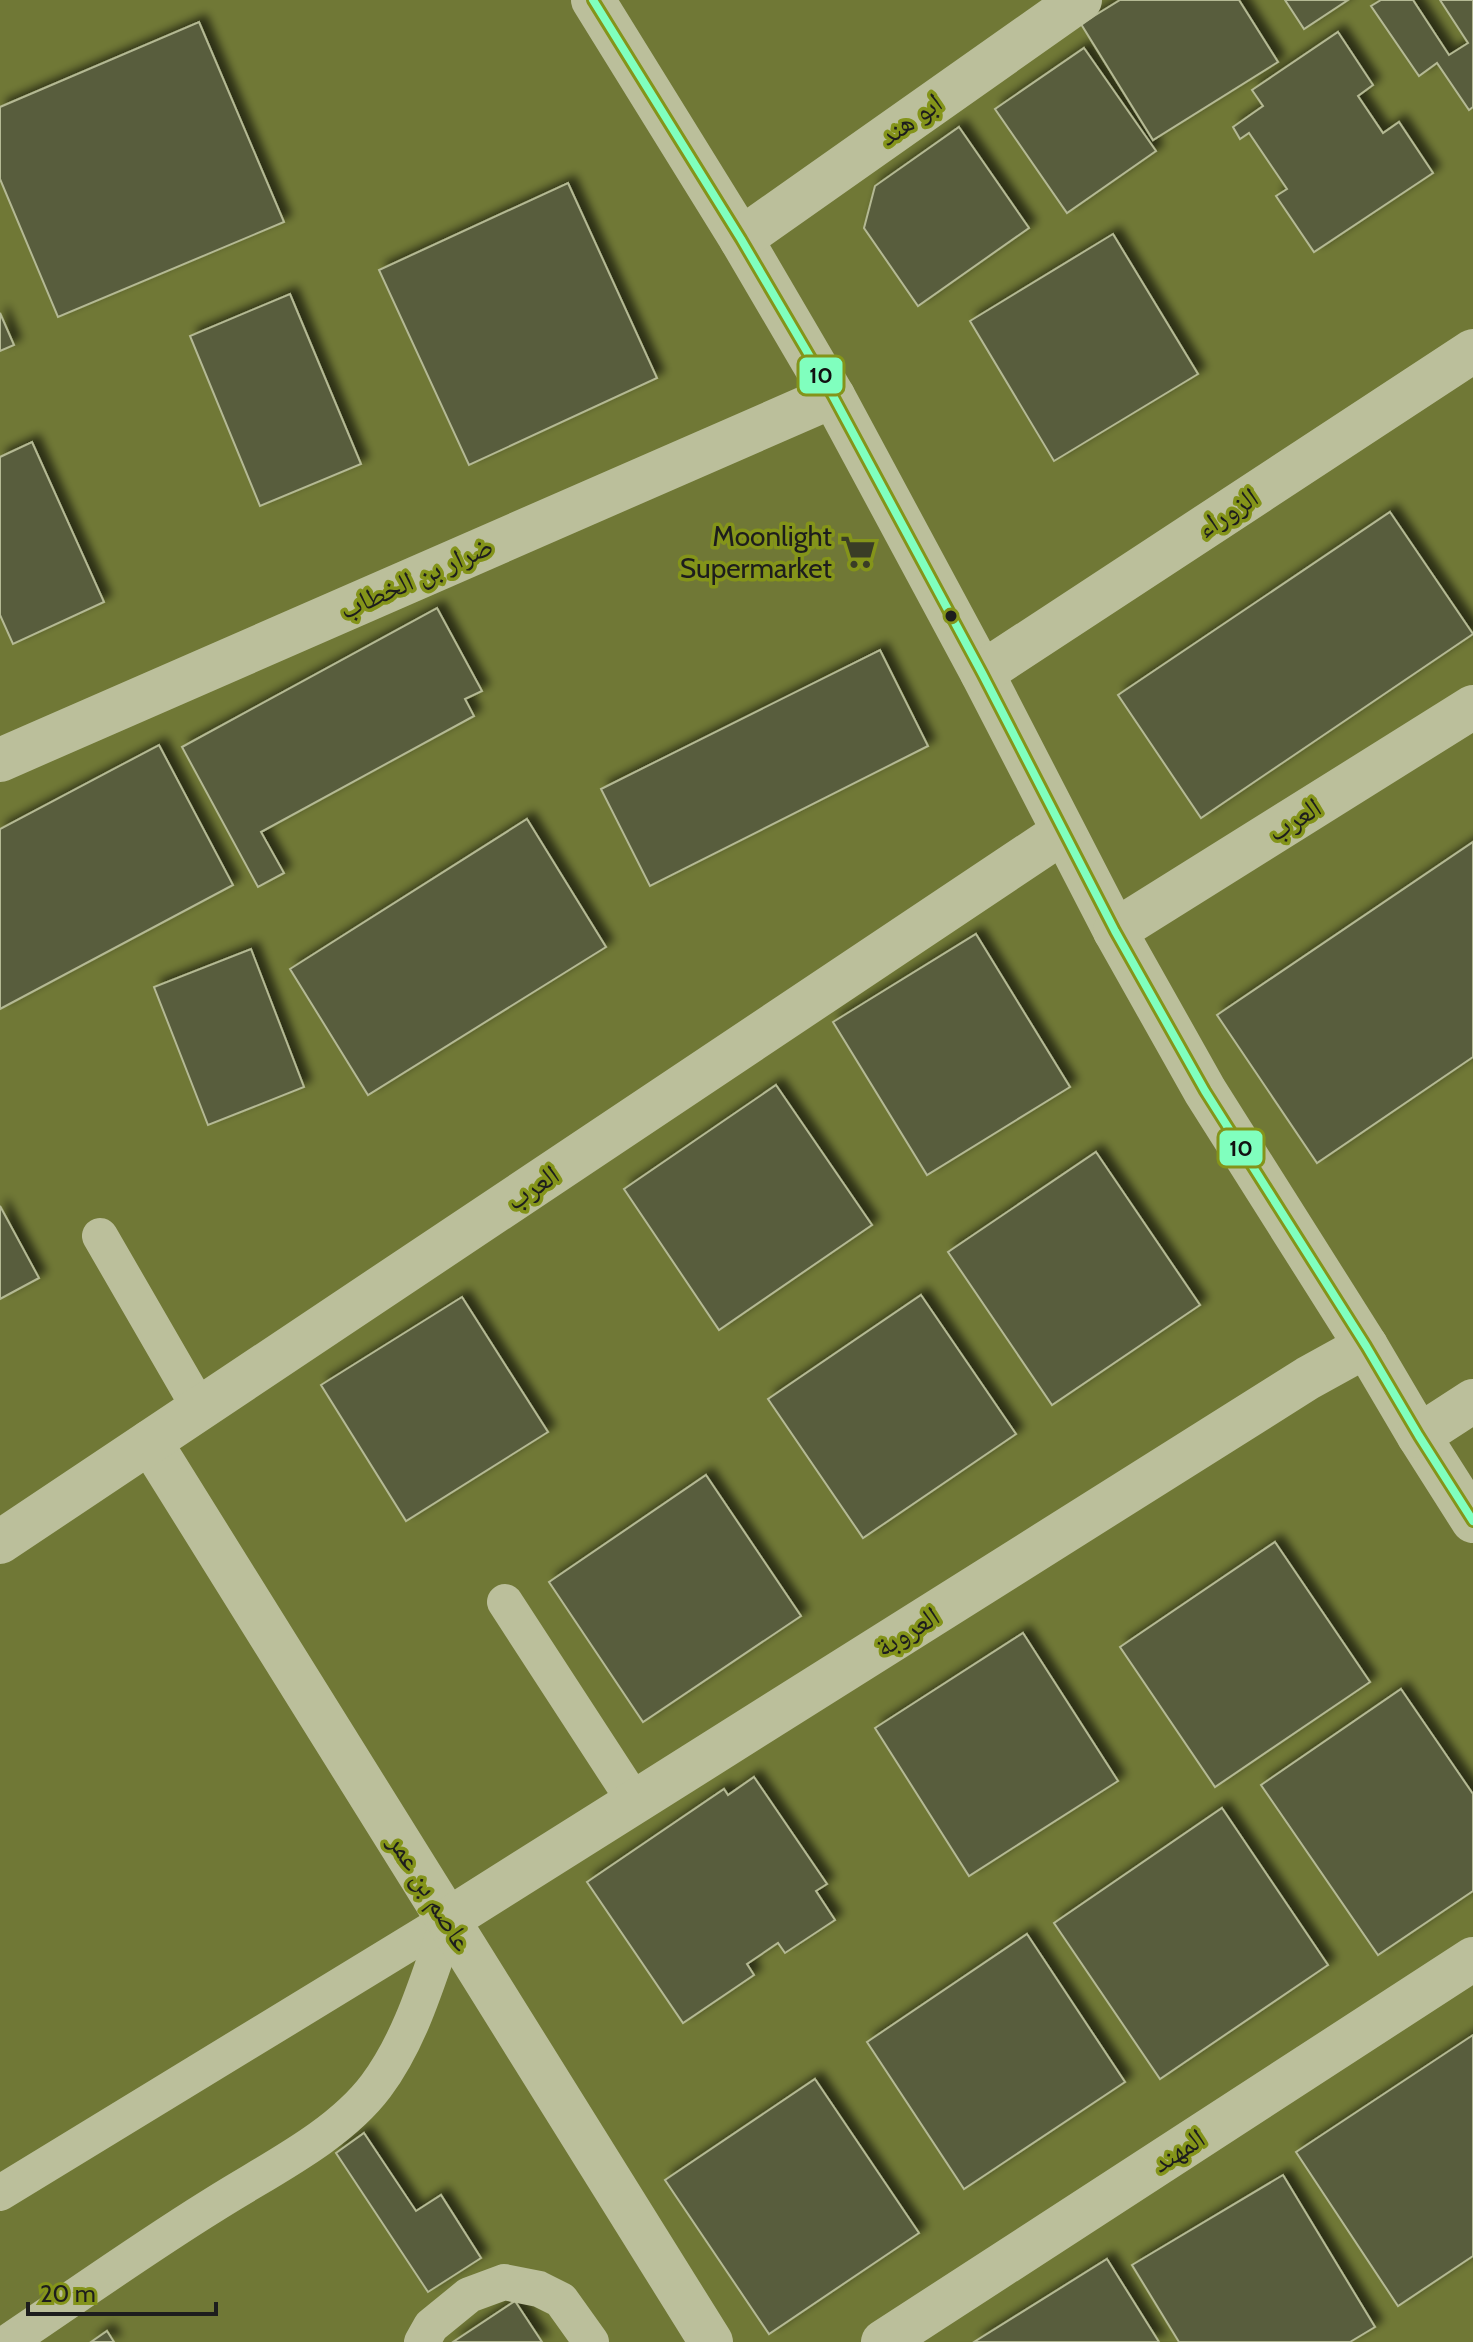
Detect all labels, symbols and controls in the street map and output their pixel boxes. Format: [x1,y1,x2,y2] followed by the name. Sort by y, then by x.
[872,85,948,153] street label: ابو هند
[798,356,844,395] line badge: 10
[809,362,833,389] text: 10
[1190,480,1264,544] street label: الزوراء
[680,519,832,585] place label: Moonlight Supermarket
[334,528,499,627] street label: ضرار بن الخطاب
[839,533,877,571] supermarket icon: Moonlight Supermarket
[943,608,959,624] unlabelled marker
[1261,789,1327,849] street label: العرب
[1218,1129,1264,1167] line badge: 10
[1229,1135,1253,1162] text: 10
[499,1157,565,1217] street label: العرب
[869,1598,945,1664] street label: العروبة
[379,1826,480,1958] street label: عاصم بن عمر
[1145,2120,1211,2180] street label: المهند
[28,2266,216,2316] scale bar
[40,2279,96,2308] text: 20 m

